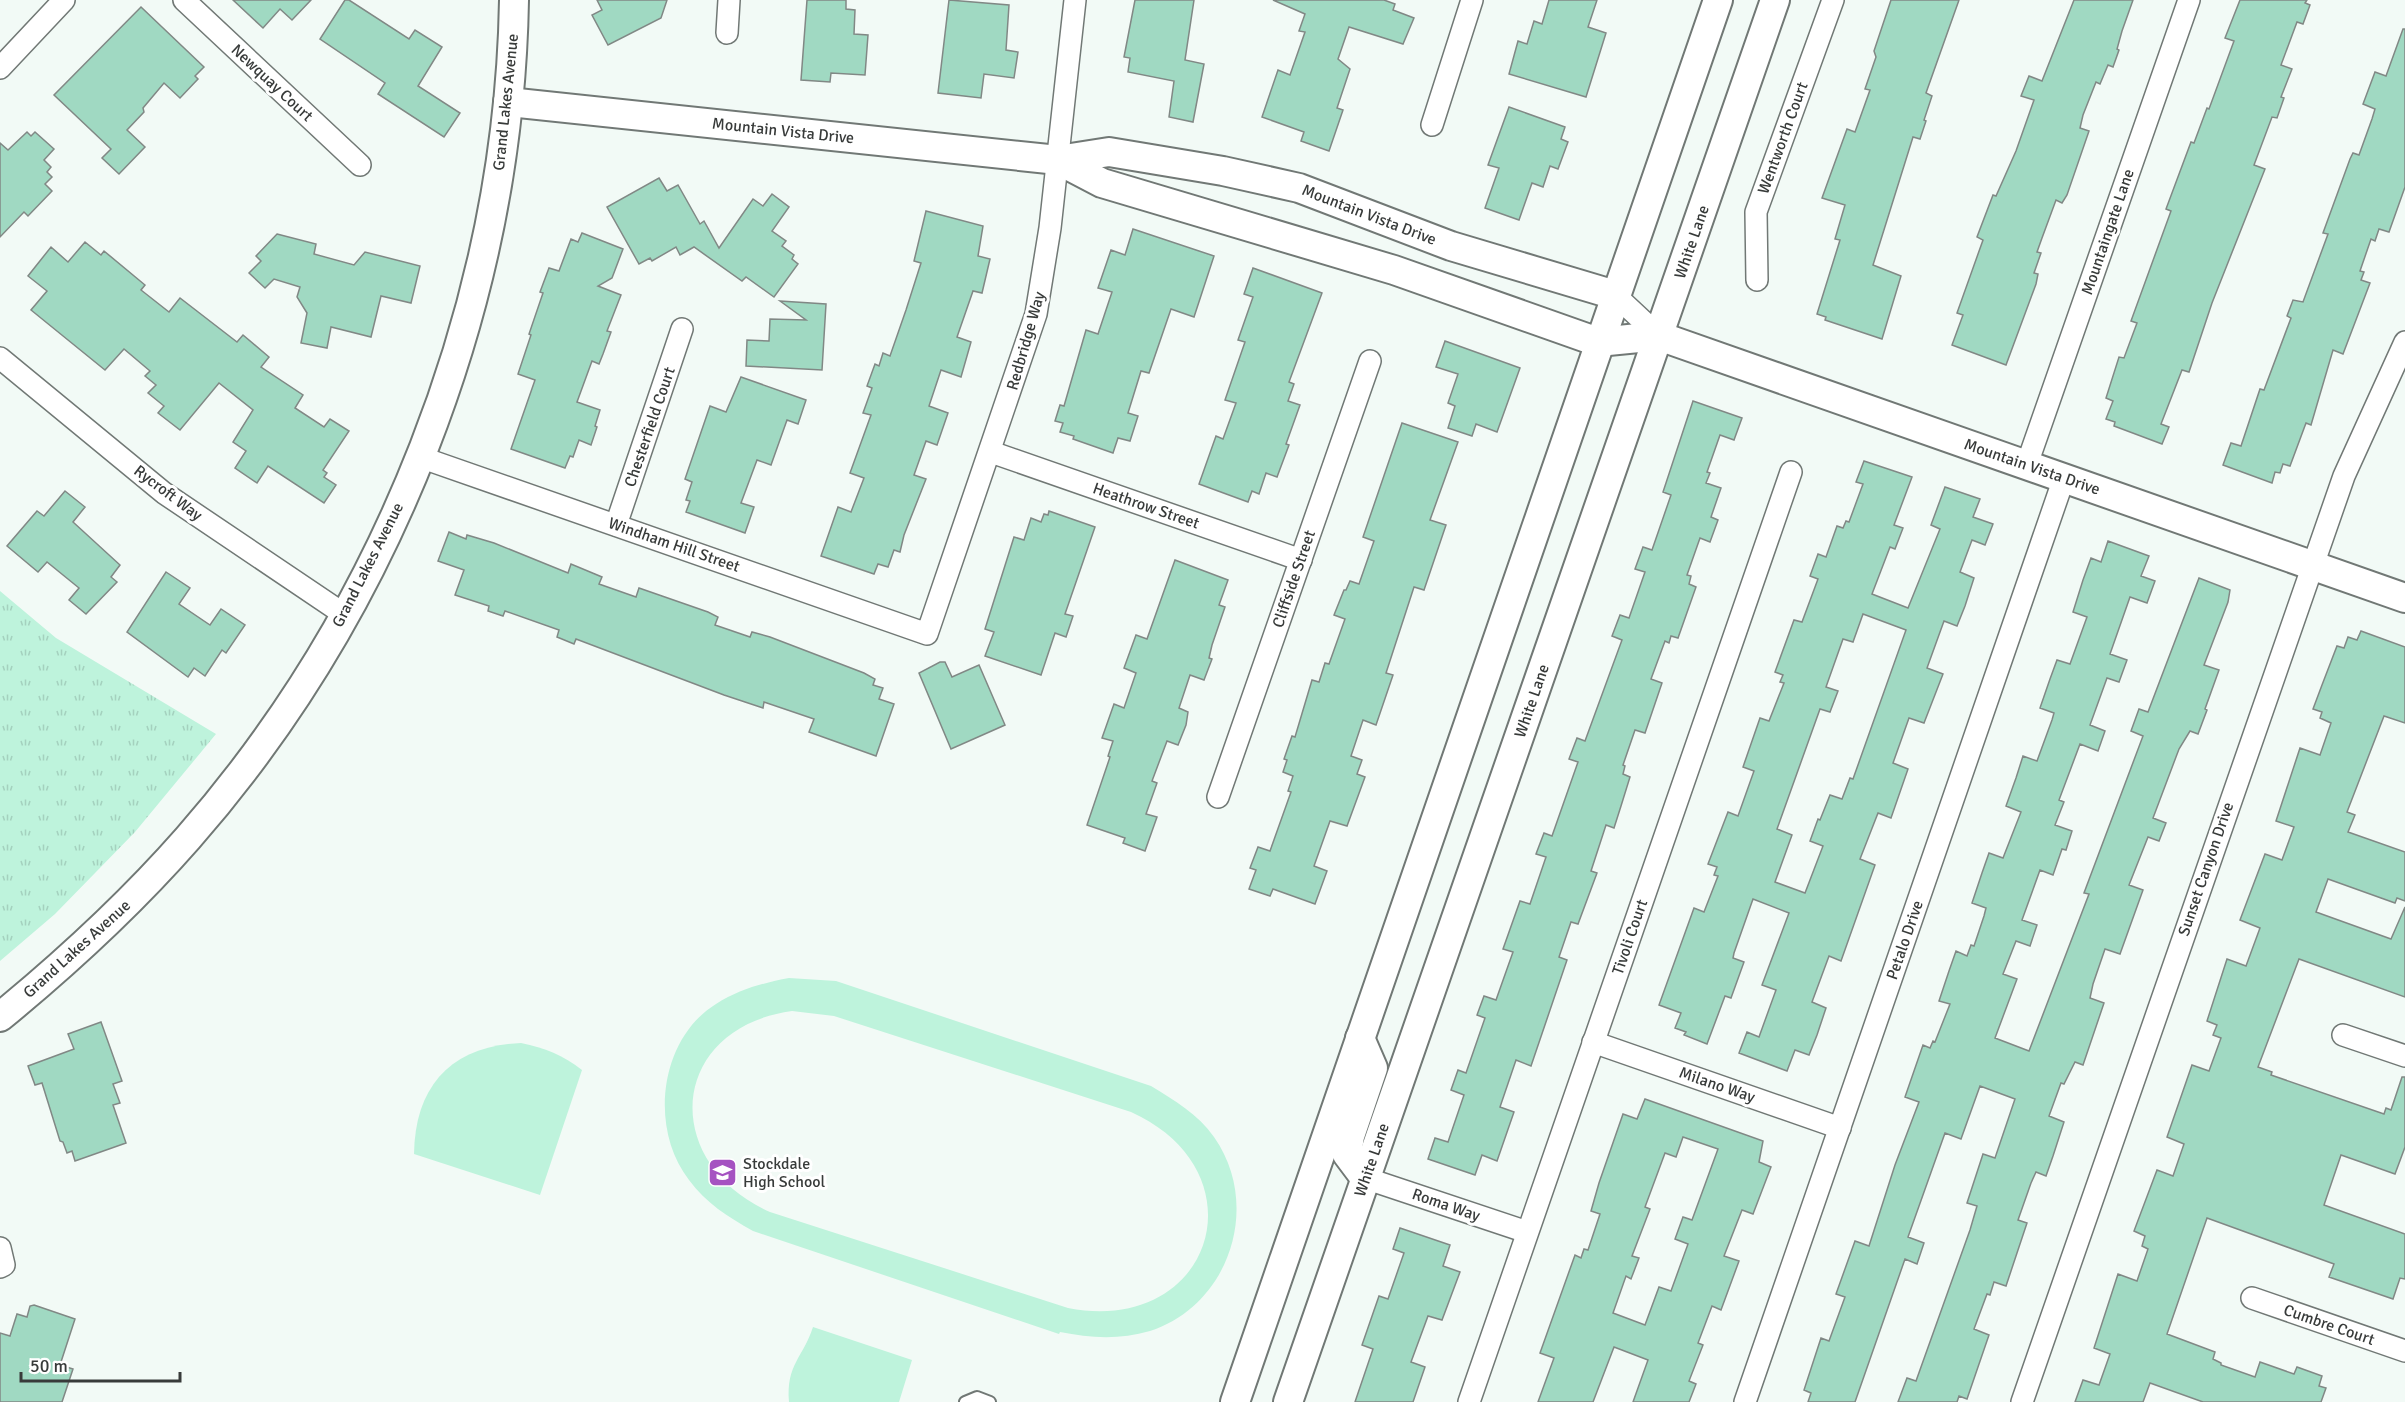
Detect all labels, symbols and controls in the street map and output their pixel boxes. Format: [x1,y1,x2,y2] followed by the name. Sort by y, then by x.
[489,33,523,171] street label: Grand Lakes Avenue
[227,40,317,126] street label: Newquay Court
[1753,79,1813,197] street label: Wentworth Court
[711,114,855,148] street label: Mountain Vista Drive
[2077,166,2139,298] street label: Mountaingate Lane
[1299,180,1439,250] street label: Mountain Vista Drive
[1670,203,1714,281] street label: White Lane
[1002,289,1050,393] street label: Redbridge Way
[620,364,680,490] street label: Chesterfield Court
[1961,434,2103,500] street label: Mountain Vista Drive
[130,461,207,526] street label: Rycroft Way
[1090,478,1202,534] street label: Heathrow Street
[328,499,408,631] street label: Grand Lakes Avenue
[606,513,743,577] street label: Windham Hill Street
[1268,527,1320,630] street label: Cliffside Street
[1510,662,1554,740] street label: White Lane
[2174,799,2238,939] street label: Sunset Canyon Drive
[19,896,135,1002] street label: Grand Lakes Avenue
[1608,896,1652,977] street label: Tivoli Court
[1882,898,1928,982] street label: Petalo Drive
[1676,1063,1758,1107] street label: Milano Way
[1350,1121,1394,1199] street label: White Lane
[743,1154,826,1192] place label: Stockdale High School
[706,1157,738,1189] school or university icon: Stockdale High School
[1409,1184,1483,1226] street label: Roma Way
[2281,1300,2378,1350] street label: Cumbre Court
[21,1345,180,1383] scale bar
[30,1355,68,1377] text: 50 m

